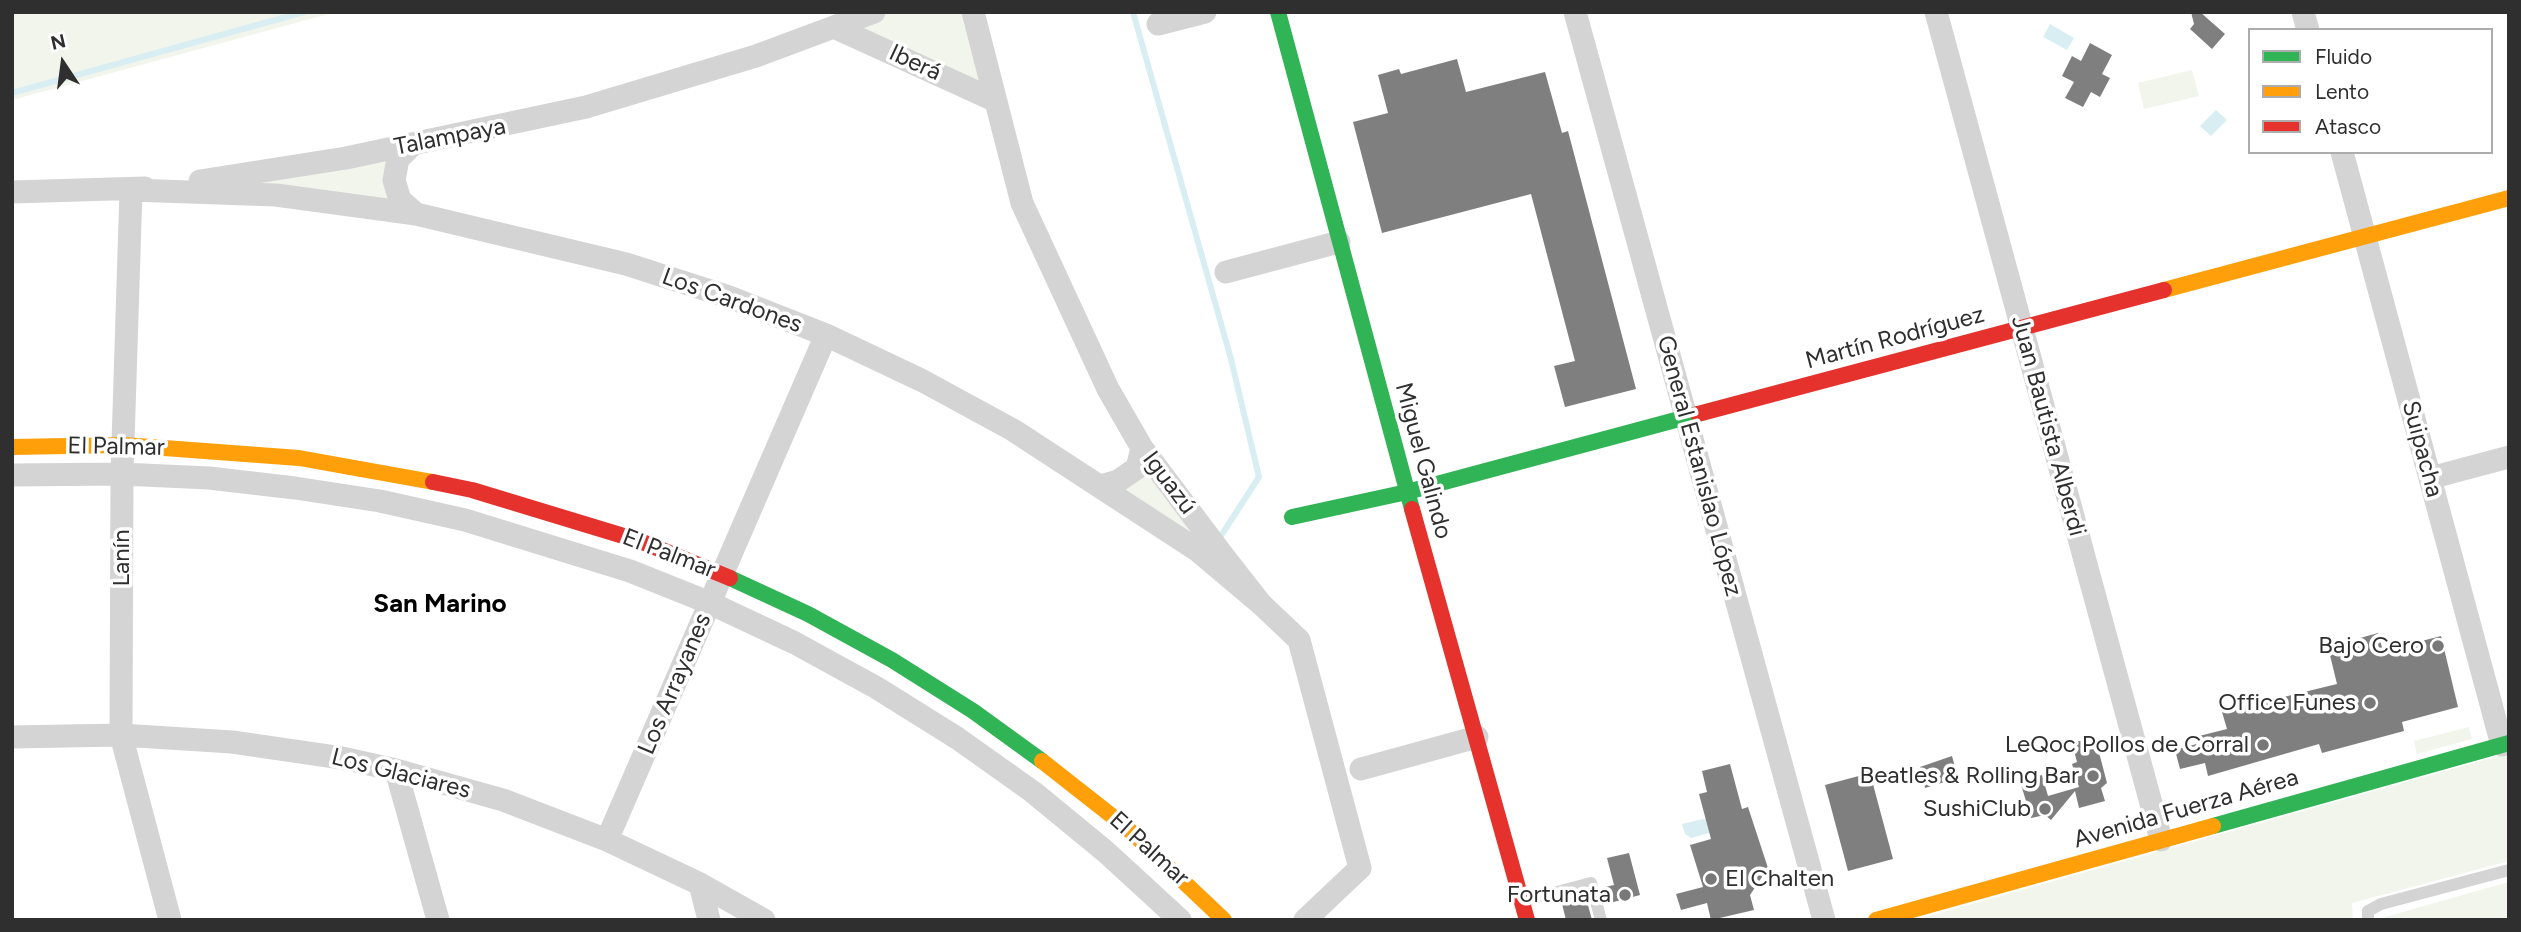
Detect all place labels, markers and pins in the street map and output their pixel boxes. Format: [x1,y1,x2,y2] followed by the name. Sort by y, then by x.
[2318,632,2424,660] place label: Bajo Cero
[2430,638,2446,654] marker: Bajo Cero
[2218,689,2356,717] place label: Office Funes
[2362,695,2378,711] marker: Office Funes
[2005,731,2249,759] place label: LeQoc Pollos de Corral
[2255,737,2271,753] marker: LeQoc Pollos de Corral
[1860,762,2079,790] place label: Beatles & Rolling Bar
[2085,768,2101,784] marker: Beatles & Rolling Bar
[1923,795,2031,823] place label: SushiClub
[2037,801,2053,817] marker: SushiClub
[1725,865,1834,893] place label: El Chalten
[1703,871,1719,887] marker: El Chalten
[1507,881,1611,909] place label: Fortunata
[1617,887,1633,903] marker: Fortunata

